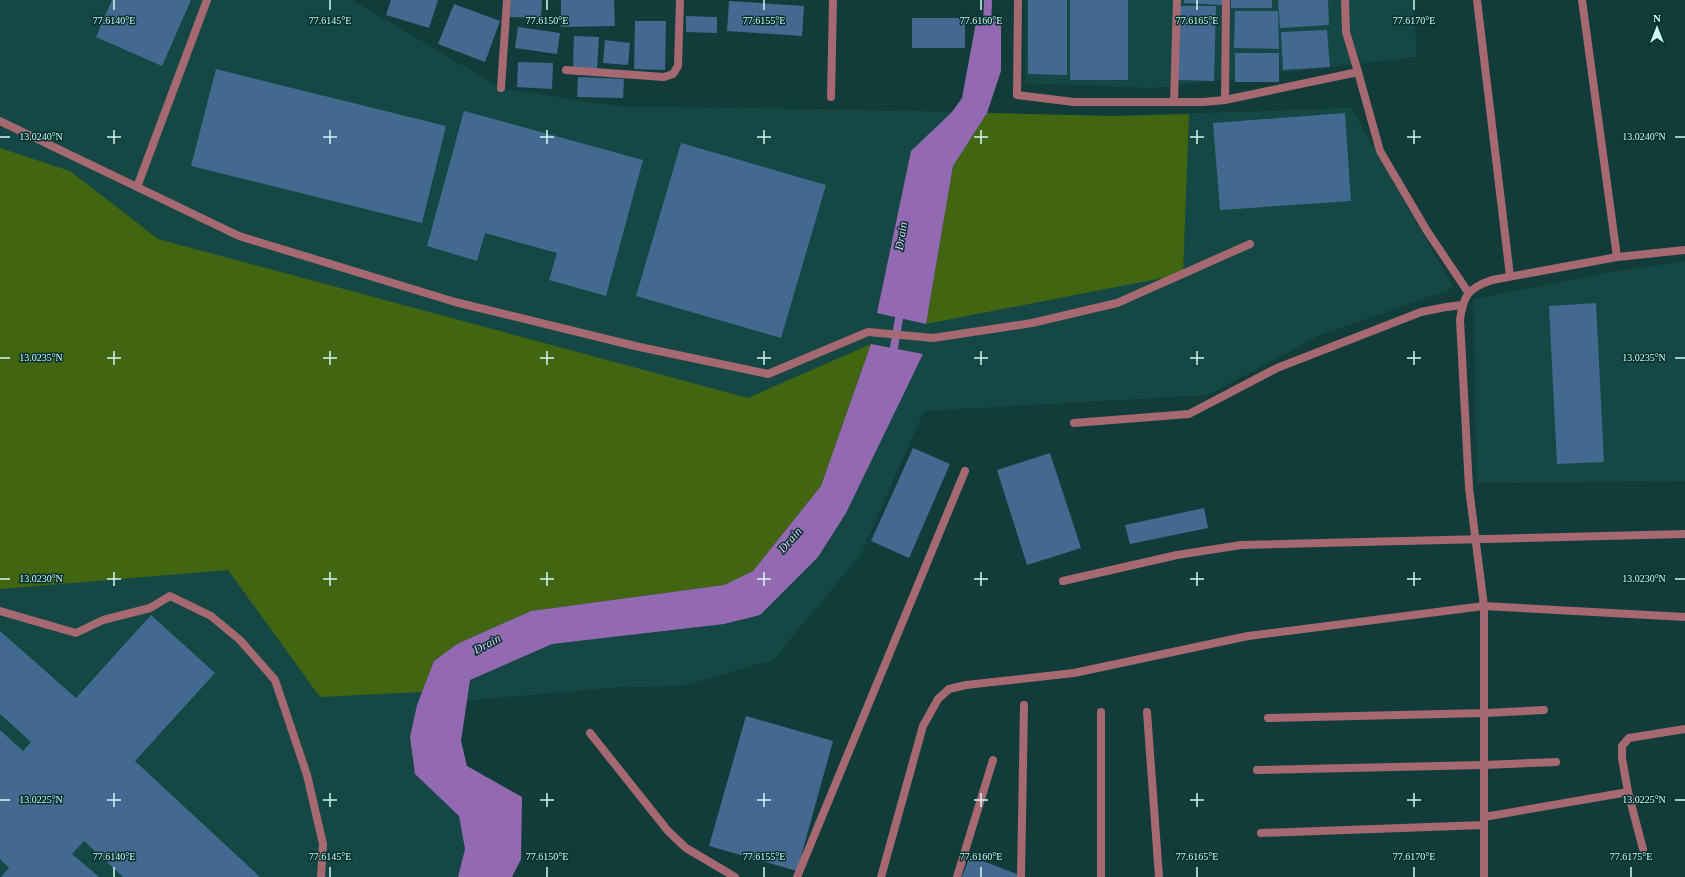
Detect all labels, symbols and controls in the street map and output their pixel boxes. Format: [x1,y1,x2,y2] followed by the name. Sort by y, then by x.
[1637,8,1677,48] north arrow
[1653,12,1661,24] text: N
[93,15,135,26] text: 77.6140°E
[309,15,351,26] text: 77.6145°E
[526,15,568,26] text: 77.6150°E
[743,15,785,26] text: 77.6155°E
[960,15,1002,26] text: 77.6160°E
[1176,15,1218,26] text: 77.6165°E
[1393,15,1435,26] text: 77.6170°E
[19,131,63,142] text: 13.0240°N
[1622,131,1666,142] text: 13.0240°N
[892,221,910,252] water label: Drain
[19,352,63,363] text: 13.0235°N
[1622,352,1666,363] text: 13.0235°N
[775,525,805,556] water label: Drain
[19,573,63,584] text: 13.0230°N
[1622,573,1666,584] text: 13.0230°N
[470,631,503,657] water label: Drain
[19,794,63,805] text: 13.0225°N
[1622,794,1666,805] text: 13.0225°N
[93,851,135,862] text: 77.6140°E
[309,851,351,862] text: 77.6145°E
[526,851,568,862] text: 77.6150°E
[743,851,785,862] text: 77.6155°E
[960,851,1002,862] text: 77.6160°E
[1176,851,1218,862] text: 77.6165°E
[1393,851,1435,862] text: 77.6170°E
[1610,851,1652,862] text: 77.6175°E

